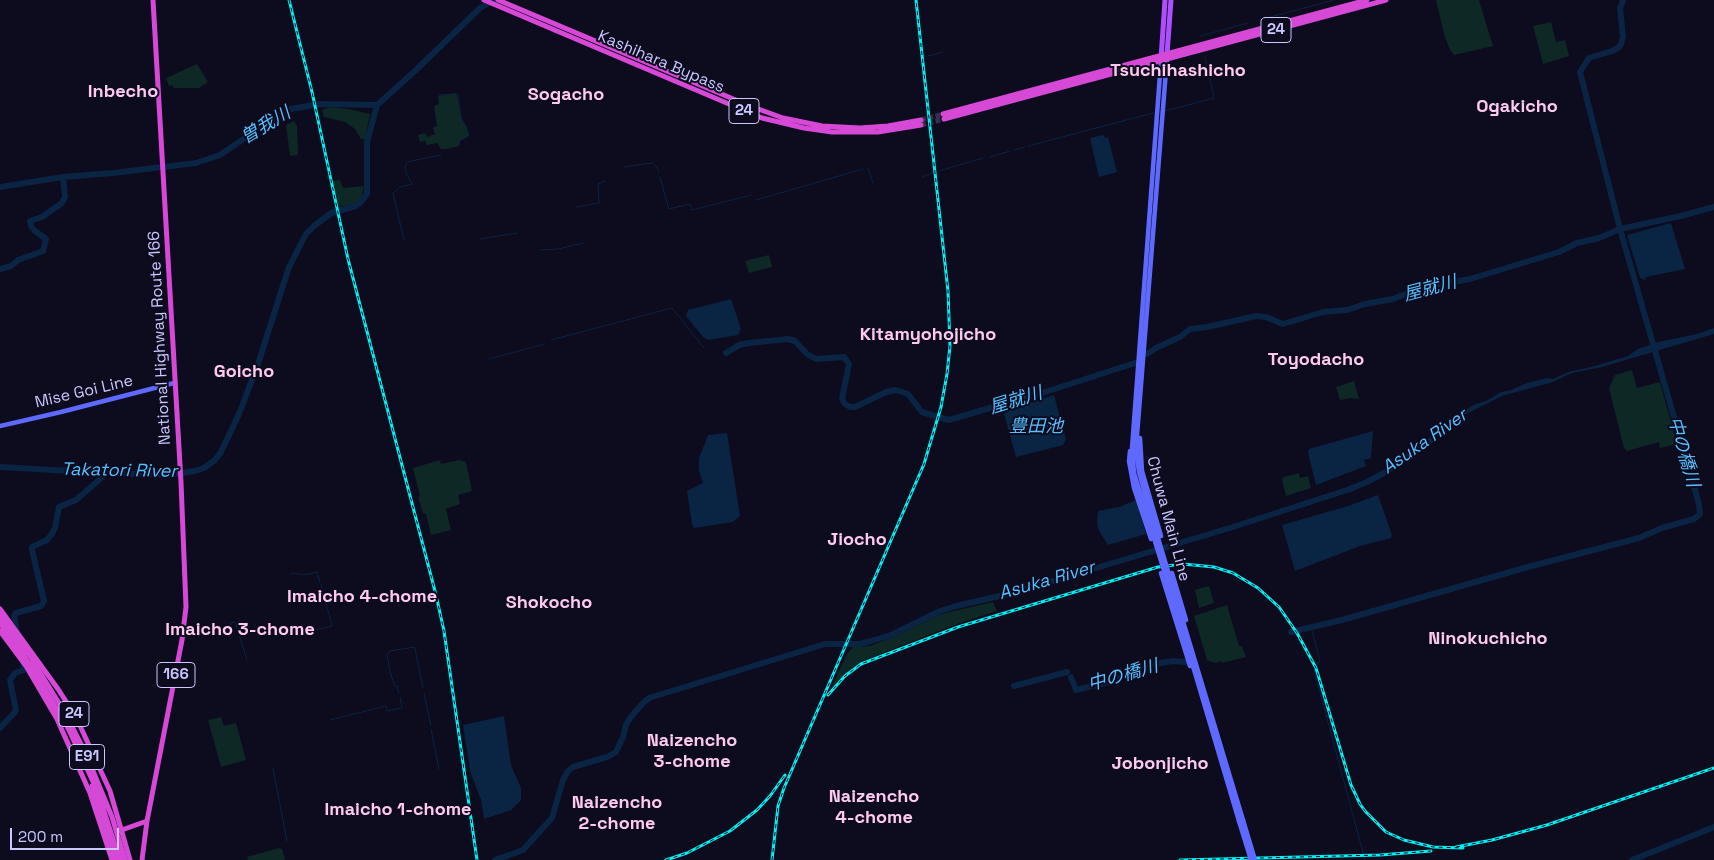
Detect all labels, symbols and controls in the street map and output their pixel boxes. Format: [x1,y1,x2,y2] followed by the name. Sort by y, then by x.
[1261,18,1291,42] road number: 24
[595,27,727,97] street label: Kashihara Bypass
[1110,60,1246,82] district label: Tsuchihashicho
[88,81,158,103] district label: Inbecho
[528,84,604,106] district label: Sogacho
[1476,96,1558,118] district label: Ogakicho
[729,98,759,124] road number: 24
[237,103,295,149] water label: 曽我川
[145,231,175,445] street label: National Highway Route 166
[1401,272,1459,306] water label: 屋就川
[860,324,996,346] district label: Kitamyohojicho
[1268,349,1364,371] district label: Toyodacho
[214,361,274,383] district label: Goicho
[33,371,135,413] street label: Mise Goi Line
[987,383,1045,419] water label: 屋就川
[1378,405,1472,479] water label: Asuka River
[1663,414,1703,490] water label: 中の橋川
[1009,416,1063,438] water label: 豊田池
[1142,454,1194,584] street label: Chuwa Main Line
[61,459,177,483] water label: Takatori River
[827,529,887,551] district label: Jiocho
[997,557,1097,605] water label: Asuka River
[287,586,437,608] district label: Imaicho 4-chome
[506,592,592,614] district label: Shokocho
[165,619,315,641] district label: Imaicho 3-chome
[1428,628,1548,650] district label: Ninokuchicho
[1085,656,1161,696] water label: 中の橋川
[157,662,195,688] road number: 166
[59,702,89,726] road number: 24
[647,730,737,772] district label: Naizencho 3-chome
[70,744,104,770] road number: E91
[1111,753,1209,775] district label: Jobonjicho
[829,786,919,829] district label: Naizencho 4-chome
[572,792,662,834] district label: Naizencho 2-chome
[325,799,471,821] district label: Imaicho 1-chome
[12,818,121,850] scale bar
[18,827,63,846] text: 200 m

